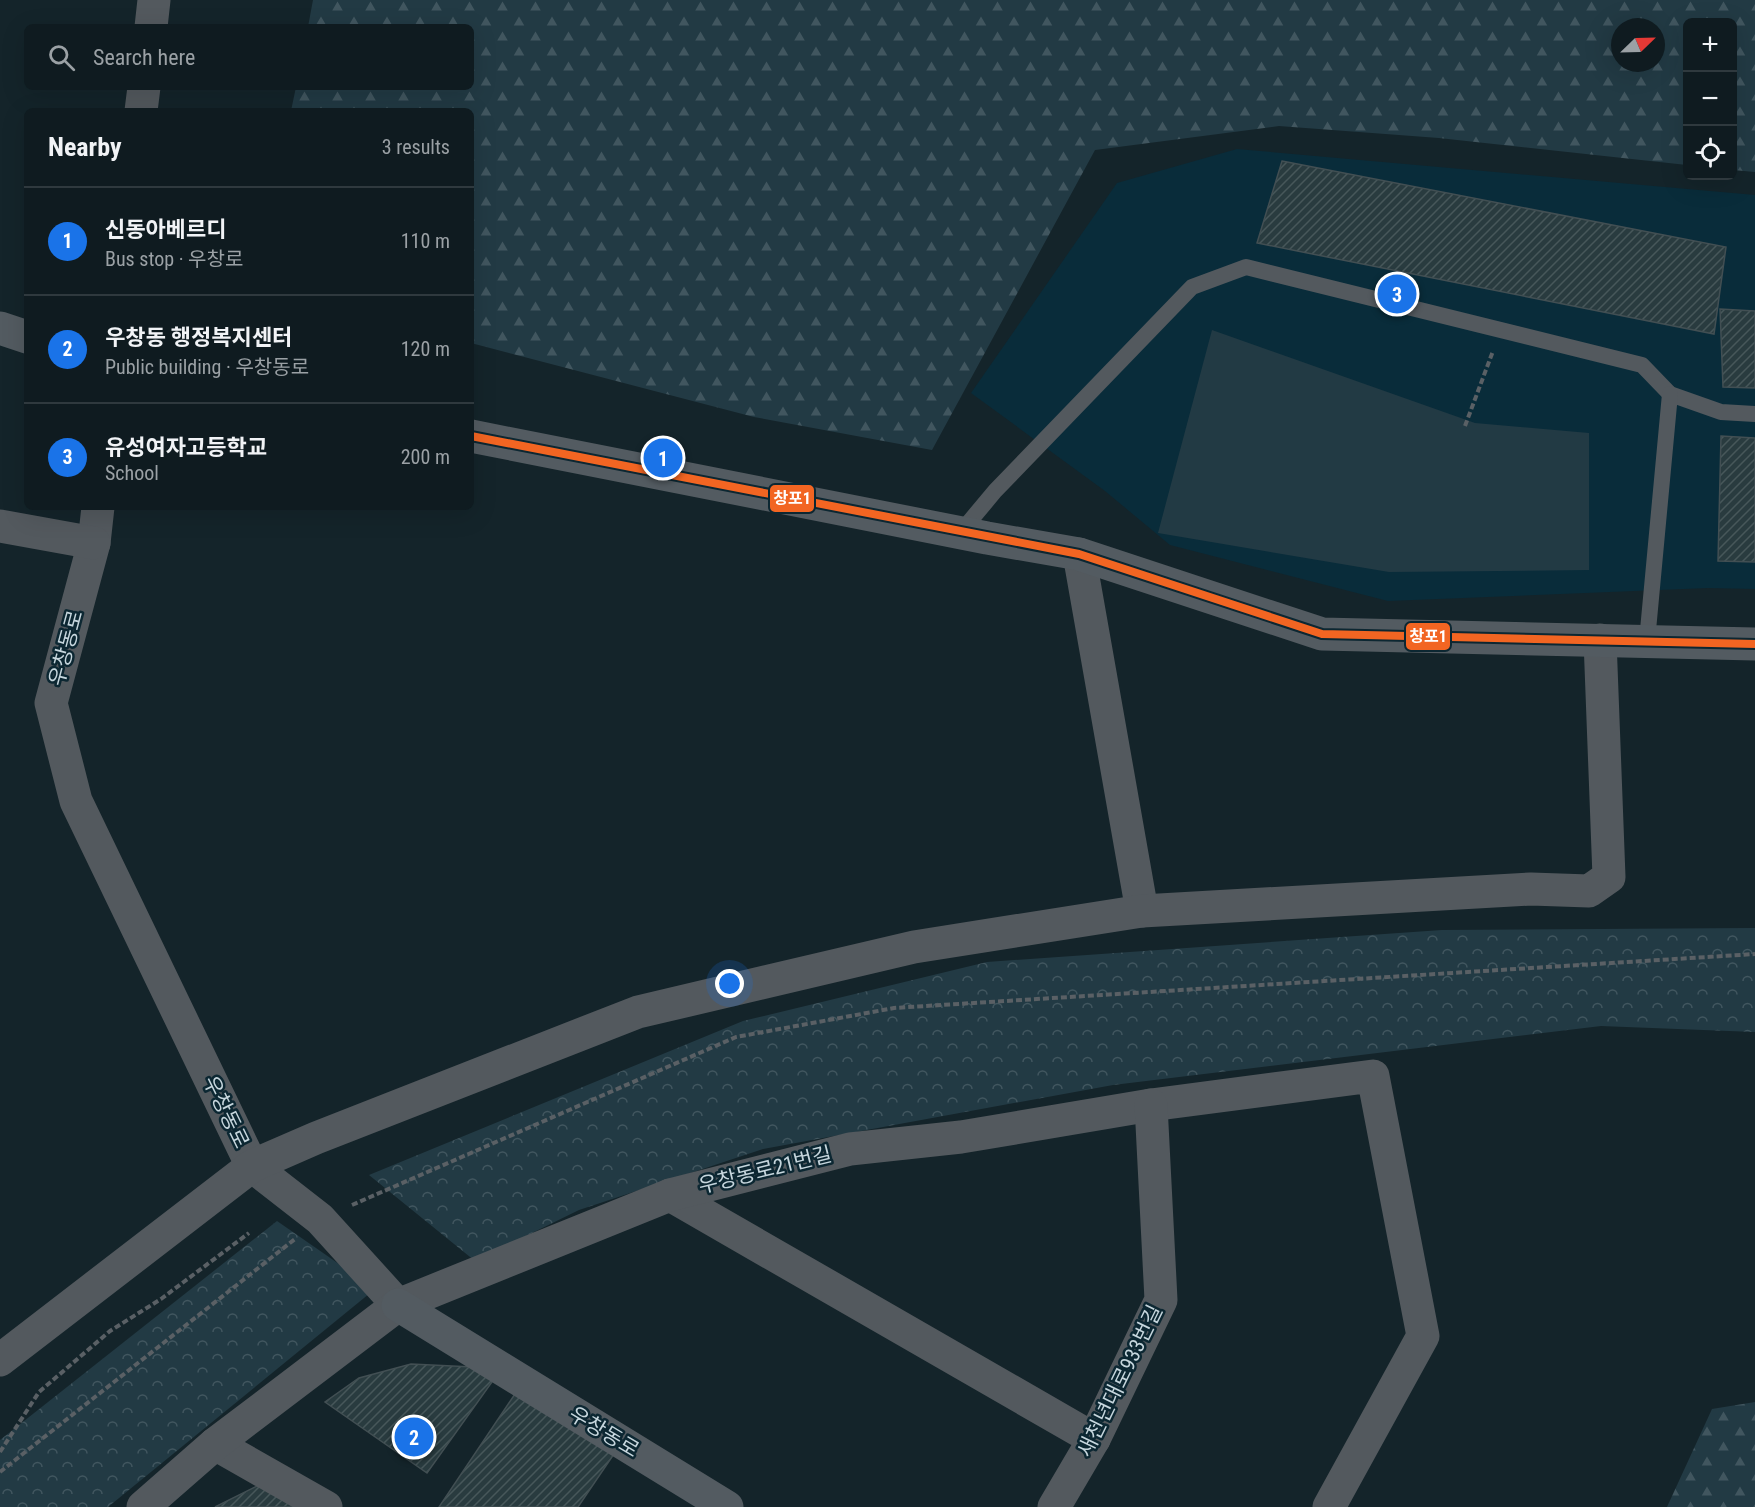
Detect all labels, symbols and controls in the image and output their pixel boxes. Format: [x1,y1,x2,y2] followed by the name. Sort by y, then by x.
[1611,18,1665,72] north arrow
[1683,18,1737,180] map controls
[1683,18,1737,72] button: +
[24,24,474,90] search box
[45,41,78,74] icon: search
[93,45,195,70] text: Search here
[1683,72,1737,126] button: −
[1683,126,1737,180] button: locate
[48,132,122,162] text: Nearby
[382,135,450,159] text: 3 results
[105,217,226,242] text: 신동아베르디
[62,229,73,253] text: 1
[401,229,450,253] text: 110 m
[105,247,243,271] text: Bus stop · 우창로
[1378,272,1416,316] pin: 3
[105,325,292,350] text: 우창동 행정복지센터
[62,337,73,361] text: 2
[401,337,450,361] text: 120 m
[105,355,309,379] text: Public building · 우창동로
[105,435,267,460] text: 유성여자고등학교
[644,436,682,480] pin: 1
[62,445,73,469] text: 3
[401,445,450,469] text: 200 m
[105,461,159,485] text: School
[769,484,815,513] line badge: 창포1
[773,489,811,508] text: 창포1
[44,608,88,688] street label: 우창동로
[1405,622,1451,651] line badge: 창포1
[1409,627,1447,646] text: 창포1
[715,969,744,998] your location
[198,1072,254,1152] street label: 우창동로
[696,1142,834,1198] street label: 우창동로21번길
[1073,1301,1167,1461] street label: 새천년대로933번길
[565,1402,643,1462] street label: 우창동로
[394,1414,434,1460] pin: 2

